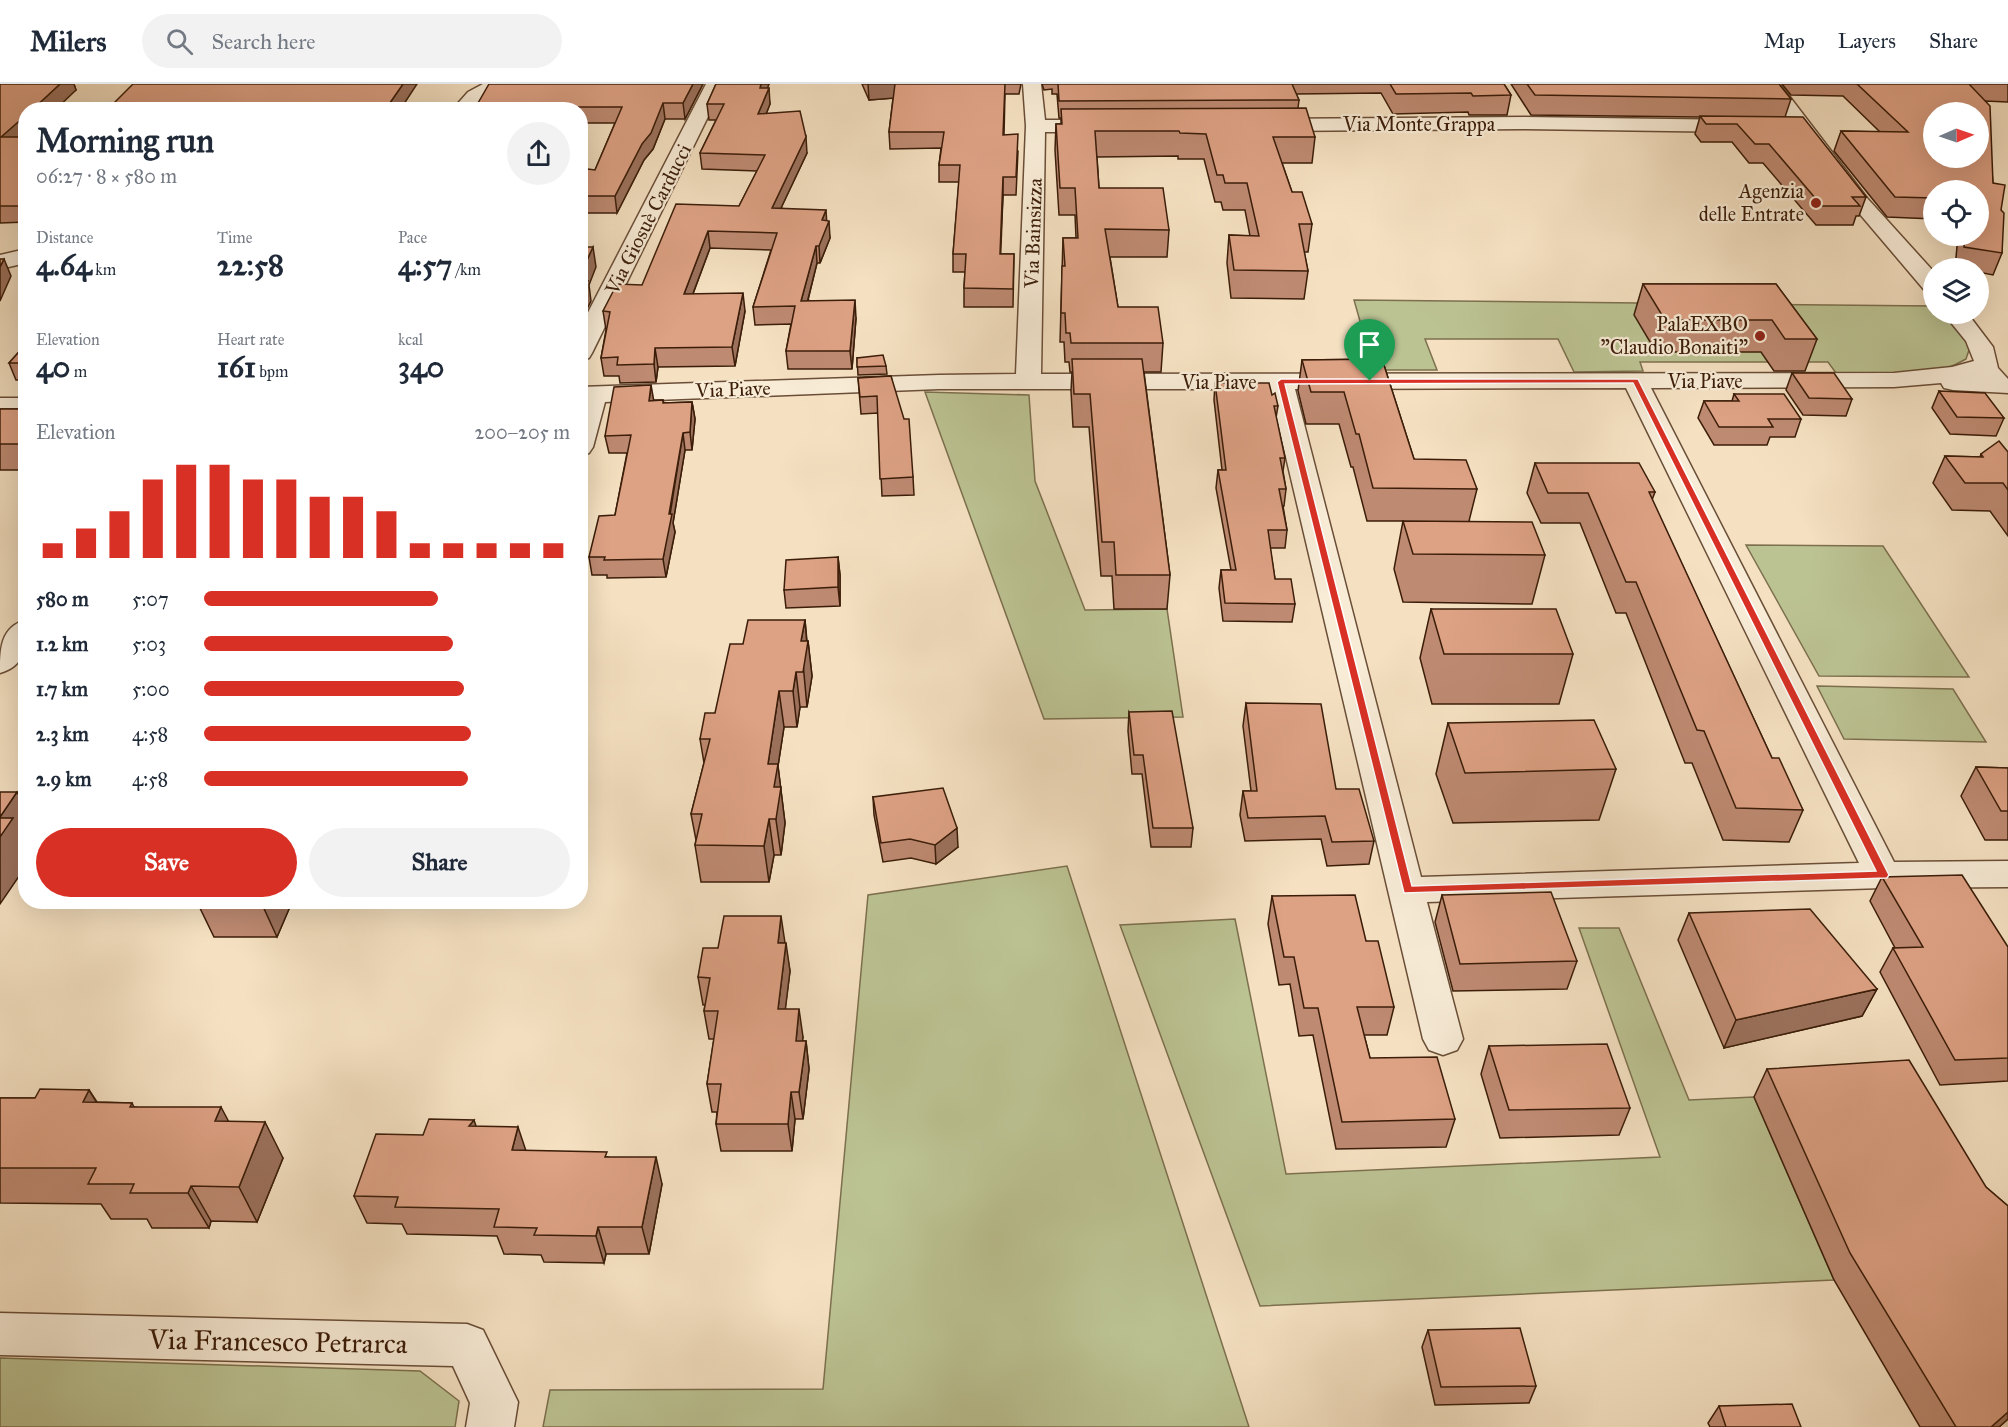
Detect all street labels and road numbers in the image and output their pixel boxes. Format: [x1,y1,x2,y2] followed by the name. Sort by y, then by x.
[1342,112,1496,136] street label: Via Monte Grappa
[599,139,696,299] street label: Via Giosuè Carducci
[1019,177,1047,289] street label: Via Bainsizza
[1666,369,1743,393] street label: Via Piave
[1180,370,1257,394] street label: Via Piave
[694,376,771,402] street label: Via Piave
[147,1322,408,1361] street label: Via Francesco Petrarca

